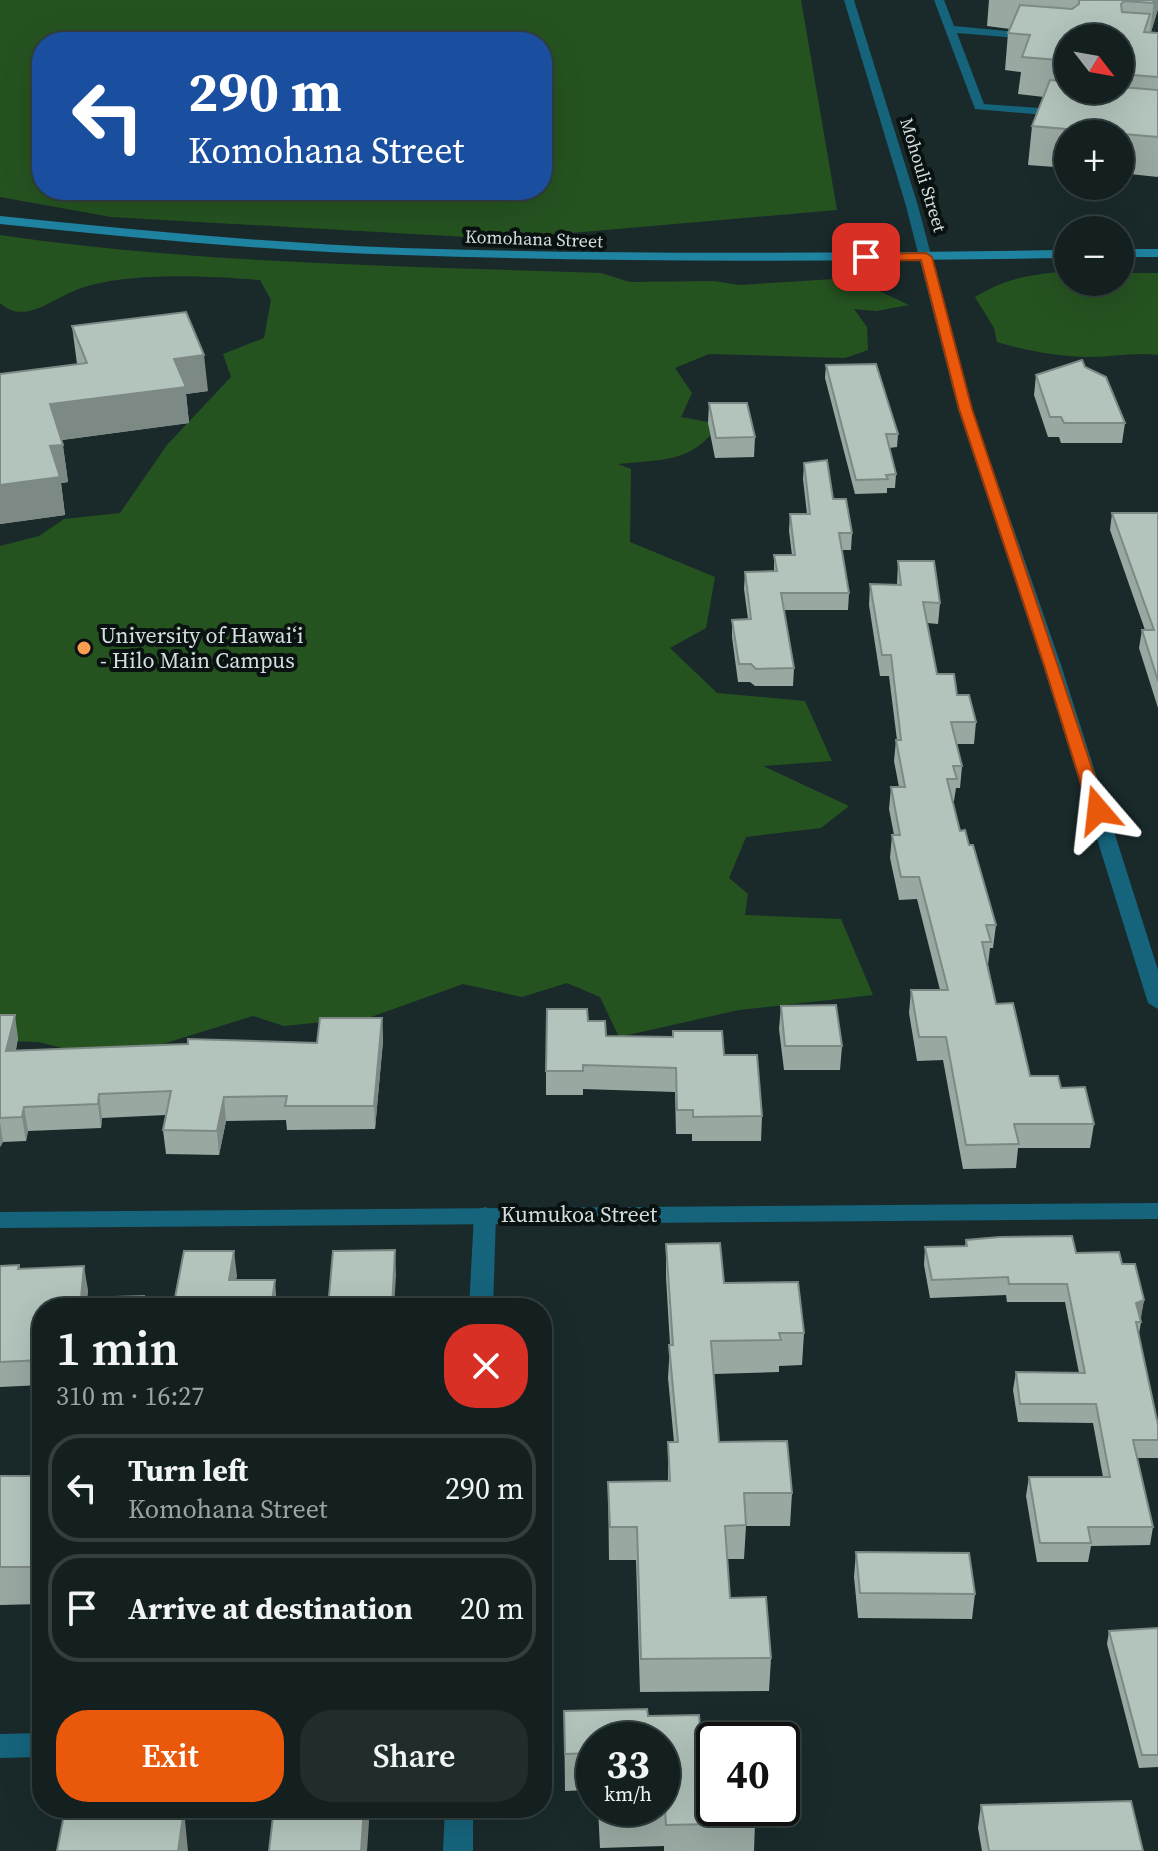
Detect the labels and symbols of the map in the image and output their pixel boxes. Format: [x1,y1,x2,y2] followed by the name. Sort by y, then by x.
[1054,24,1134,104] north arrow
[894,115,953,235] street label: Mohouli Street
[832,223,900,291] pin
[465,224,604,253] street label: Komohana Street
[100,620,304,675] place label: University of Hawaiʻi - Hilo Main Campus
[75,639,93,657] marker: University of Hawaiʻi - Hilo Main Campus
[1056,768,1140,852] position arrow
[501,1199,658,1229] street label: Kumukoa Street
[696,1722,800,1826] speed limit sign: 40

